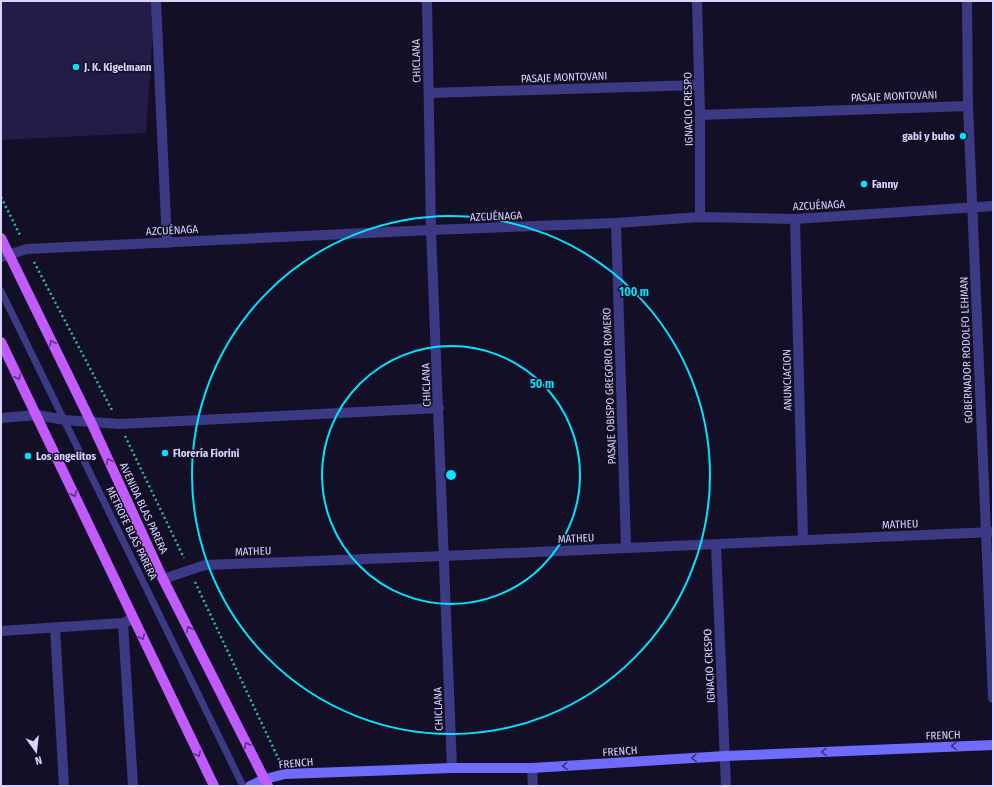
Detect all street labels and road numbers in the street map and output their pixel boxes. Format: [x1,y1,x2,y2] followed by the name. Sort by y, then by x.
[410,39,423,83] street label: CHICLANA
[521,69,607,86] street label: PASAJE MONTOVANI
[681,72,696,146] street label: IGNACIO CRESPO
[851,88,937,105] street label: PASAJE MONTOVANI
[793,197,846,213] street label: AZCUÉNAGA
[470,208,523,224] street label: AZCUÉNAGA
[146,222,199,238] street label: AZCUÉNAGA
[957,276,976,424] street label: GOBERNADOR RODOLFO LEHMAN
[600,307,619,465] street label: PASAJE OBISPO GREGORIO ROMERO
[780,349,795,411] street label: ANUNCIACION
[419,363,434,407] street label: CHICLANA
[117,461,170,556] street label: AVENIDA BLAS PARERA
[103,485,160,582] street label: METROFE BLAS PARERA
[882,517,918,532] street label: MATHEU
[557,531,595,546] street label: MATHEU
[235,544,271,559] street label: MATHEU
[701,628,718,703] street label: IGNACIO CRESPO
[431,687,446,731] street label: CHICLANA
[925,728,961,743] street label: FRENCH
[602,744,638,759] street label: FRENCH
[278,756,314,771] street label: FRENCH

